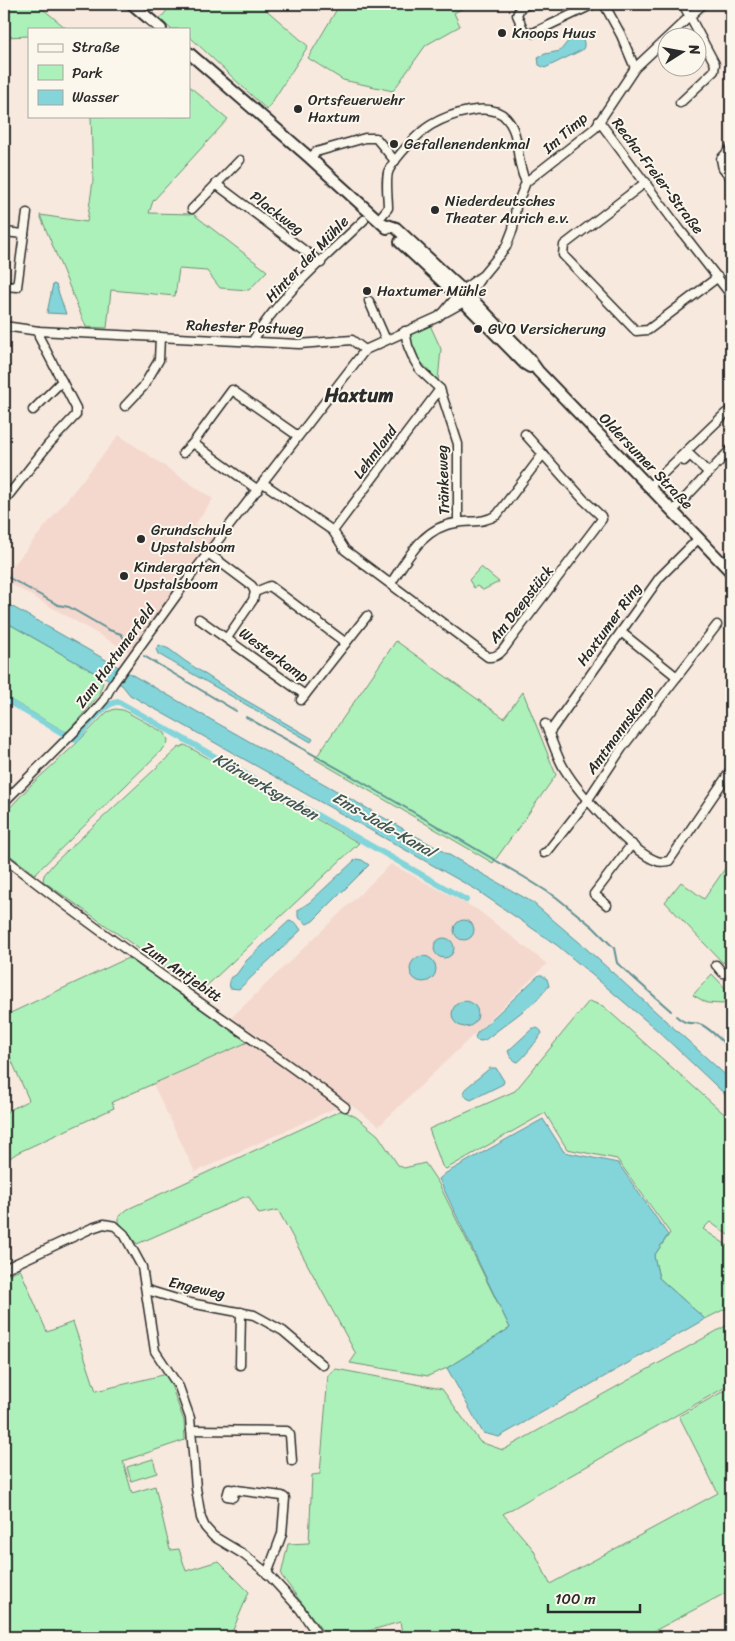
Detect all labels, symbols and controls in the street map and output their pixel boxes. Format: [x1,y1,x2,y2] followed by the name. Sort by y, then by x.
[512,20,596,46] place label: Knoops Huus
[496,27,508,39] marker: Knoops Huus
[28,28,190,118] legend
[658,28,708,78] north arrow
[72,34,120,60] text: Straße
[681,41,708,57] text: N
[72,60,103,86] text: Park
[72,84,120,110] text: Wasser
[308,87,405,130] place label: Ortsfeuerwehr Haxtum
[292,103,304,115] marker: Ortsfeuerwehr Haxtum
[536,106,594,161] street label: Im Timp
[605,112,711,240] street label: Recha-Freier-Straße
[404,131,531,157] place label: Gefallenendenkmal
[388,138,400,150] marker: Gefallenendenkmal
[244,184,310,242] street label: Plackweg
[445,188,570,231] place label: Niederdeutsches Theater Aurich e.v.
[429,204,441,216] marker: Niederdeutsches Theater Aurich e.v.
[259,209,356,308] street label: Hinter der Mühle
[377,278,487,304] place label: Haxtumer Mühle
[361,285,373,297] marker: Haxtumer Mühle
[186,312,305,342] street label: Rahester Postweg
[488,316,607,342] place label: GVO Versicherung
[472,323,484,335] marker: GVO Versicherung
[323,378,394,413] district label: Haxtum
[592,406,700,516] street label: Oldersumer Straße
[346,419,405,485] street label: Lehmland
[429,444,457,515] street label: Tränkeweg
[151,517,236,560] place label: Grundschule Upstalsboom
[135,533,147,545] marker: Grundschule Upstalsboom
[134,554,220,597] place label: Kindergarten Upstalsboom
[481,559,560,650] street label: Am Deepstück
[118,570,130,582] marker: Kindergarten Upstalsboom
[570,577,648,671] street label: Haxtumer Ring
[68,598,162,714] street label: Zum Haxtumerfeld
[233,621,315,690] street label: Westerkamp
[578,680,661,781] street label: Amtmannskamp
[208,745,326,830] water label: Klärwerksgraben
[327,783,444,867] water label: Ems-Jade-Kanal
[137,935,228,1010] street label: Zum Antjebitt
[166,1269,228,1307] street label: Engeweg
[548,1581,640,1613] scale bar
[555,1586,596,1612] text: 100 m

